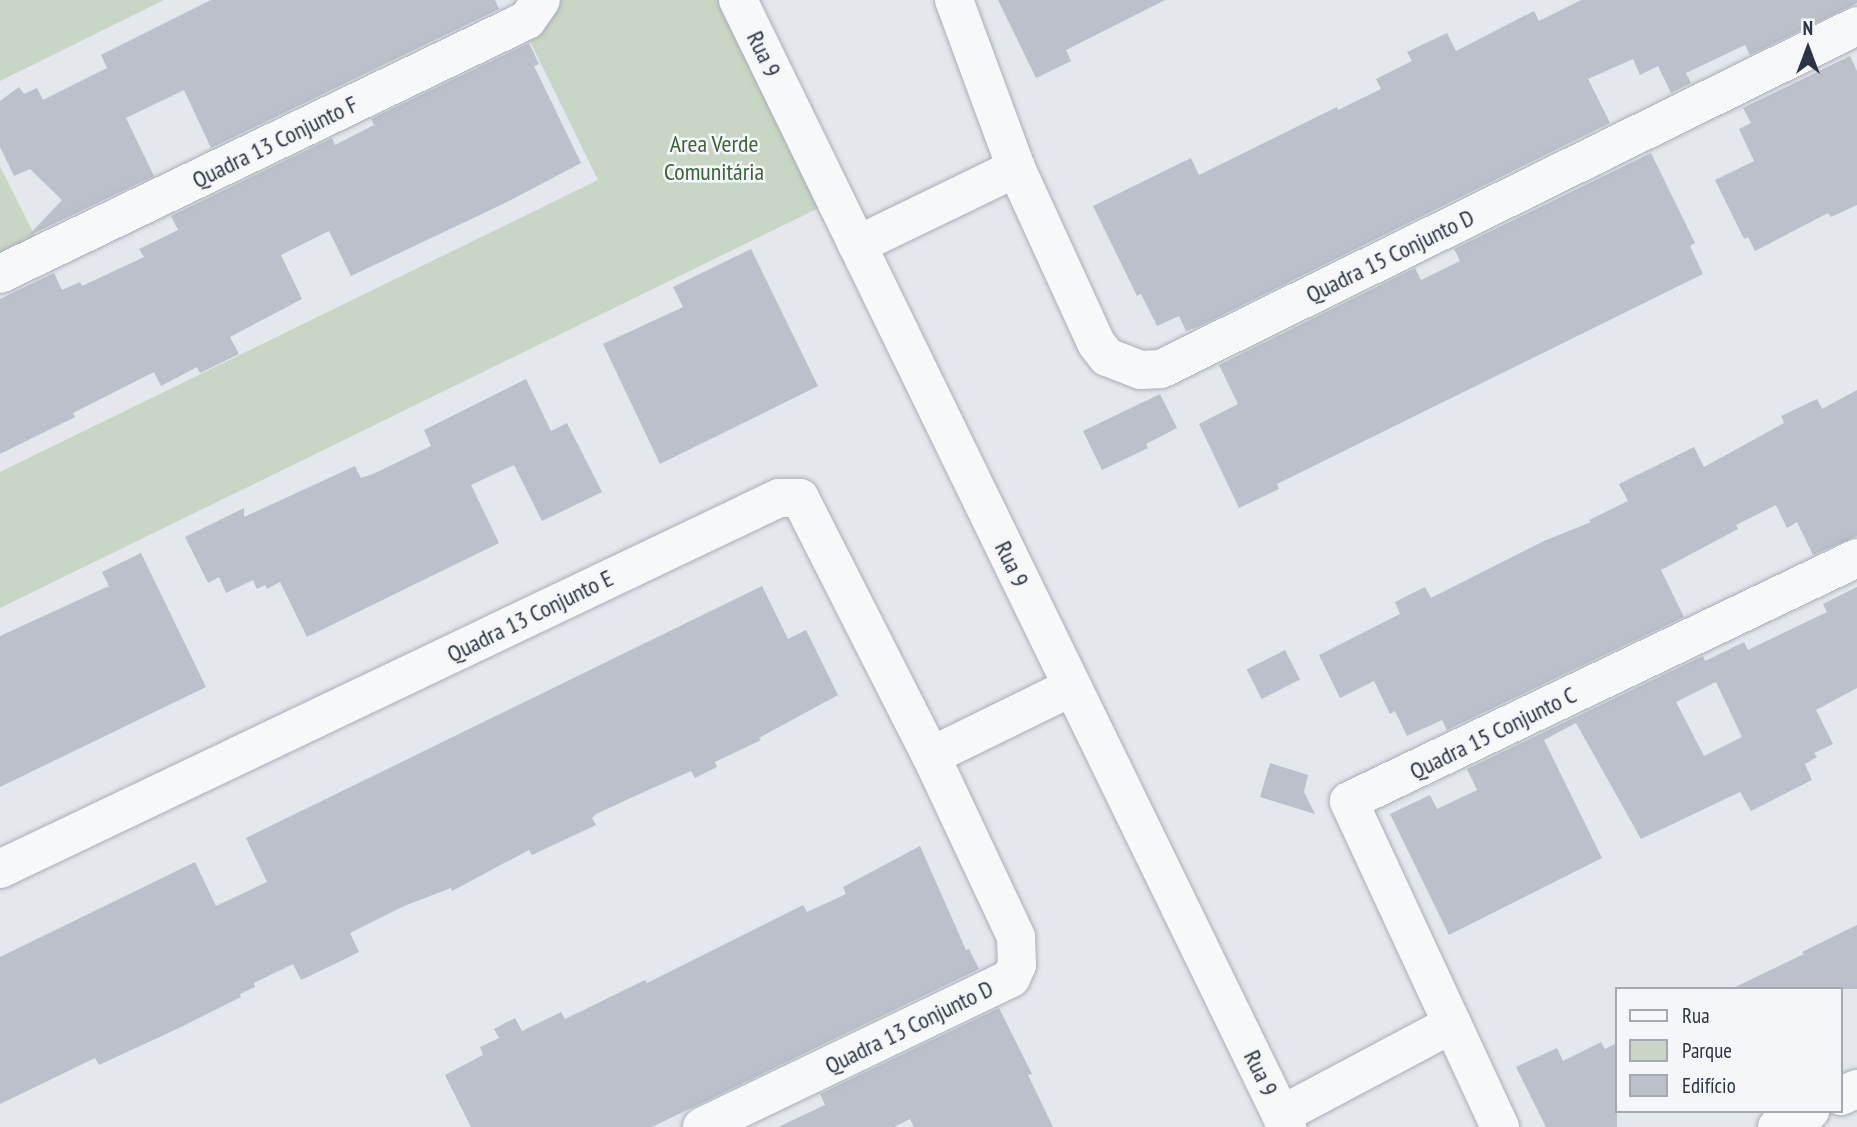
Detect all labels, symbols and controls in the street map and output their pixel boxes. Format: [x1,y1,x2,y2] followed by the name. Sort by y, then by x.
[1773,14,1843,84] north arrow
[1803,16,1813,40] text: N
[741,26,787,82] street label: Rua 9
[188,89,362,195] street label: Quadra 13 Conjunto F
[664,130,764,186] park label: Area Verde Comunitária
[1301,203,1479,309] street label: Quadra 15 Conjunto D
[989,536,1035,592] street label: Rua 9
[442,563,618,669] street label: Quadra 13 Conjunto E
[1405,680,1581,786] street label: Quadra 15 Conjunto C
[820,974,998,1080] street label: Quadra 13 Conjunto D
[1616,987,1843,1113] legend
[1682,1002,1710,1029] text: Rua
[1682,1037,1732,1064] text: Parque
[1238,1045,1284,1101] street label: Rua 9
[1682,1072,1736,1099] text: Edifício

